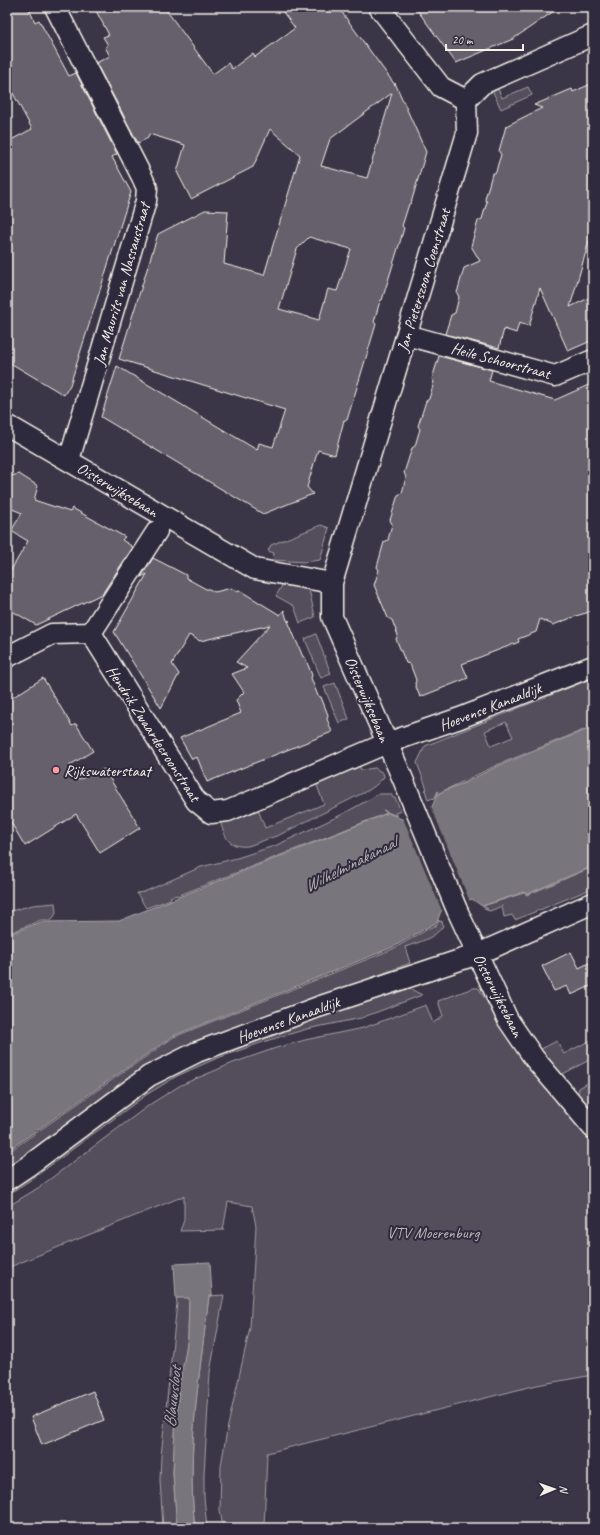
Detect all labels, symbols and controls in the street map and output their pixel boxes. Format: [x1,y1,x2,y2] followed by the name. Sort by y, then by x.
[446,26,523,52] scale bar
[452,32,474,48] text: 20 m
[89,198,155,369] street label: Jan Maurits van Nassaustraat
[392,205,456,355] street label: Jan Pieterszoon Coenstraat
[449,338,554,384] street label: Heile Schoorstraat
[73,458,162,522] street label: Oisterwijksebaan
[340,654,394,746] street label: Oisterwijksebaan
[102,662,206,807] street label: Hendrik Zwaardecroonstraat
[436,678,545,736] street label: Hoevense Kanaaldijk
[64,761,153,781] place label: Rijkswaterstaat
[51,765,61,775] marker: Rijkswaterstaat
[301,829,405,897] water label: Wilhelminakanaal
[469,950,528,1041] street label: Oisterwijksebaan
[234,992,344,1048] street label: Hoevense Kanaaldijk
[387,1223,480,1243] park label: VTV Moerenburg
[159,1362,186,1428] water label: Blauwsloot
[534,1469,574,1509] north arrow
[557,1485,571,1494] text: N

